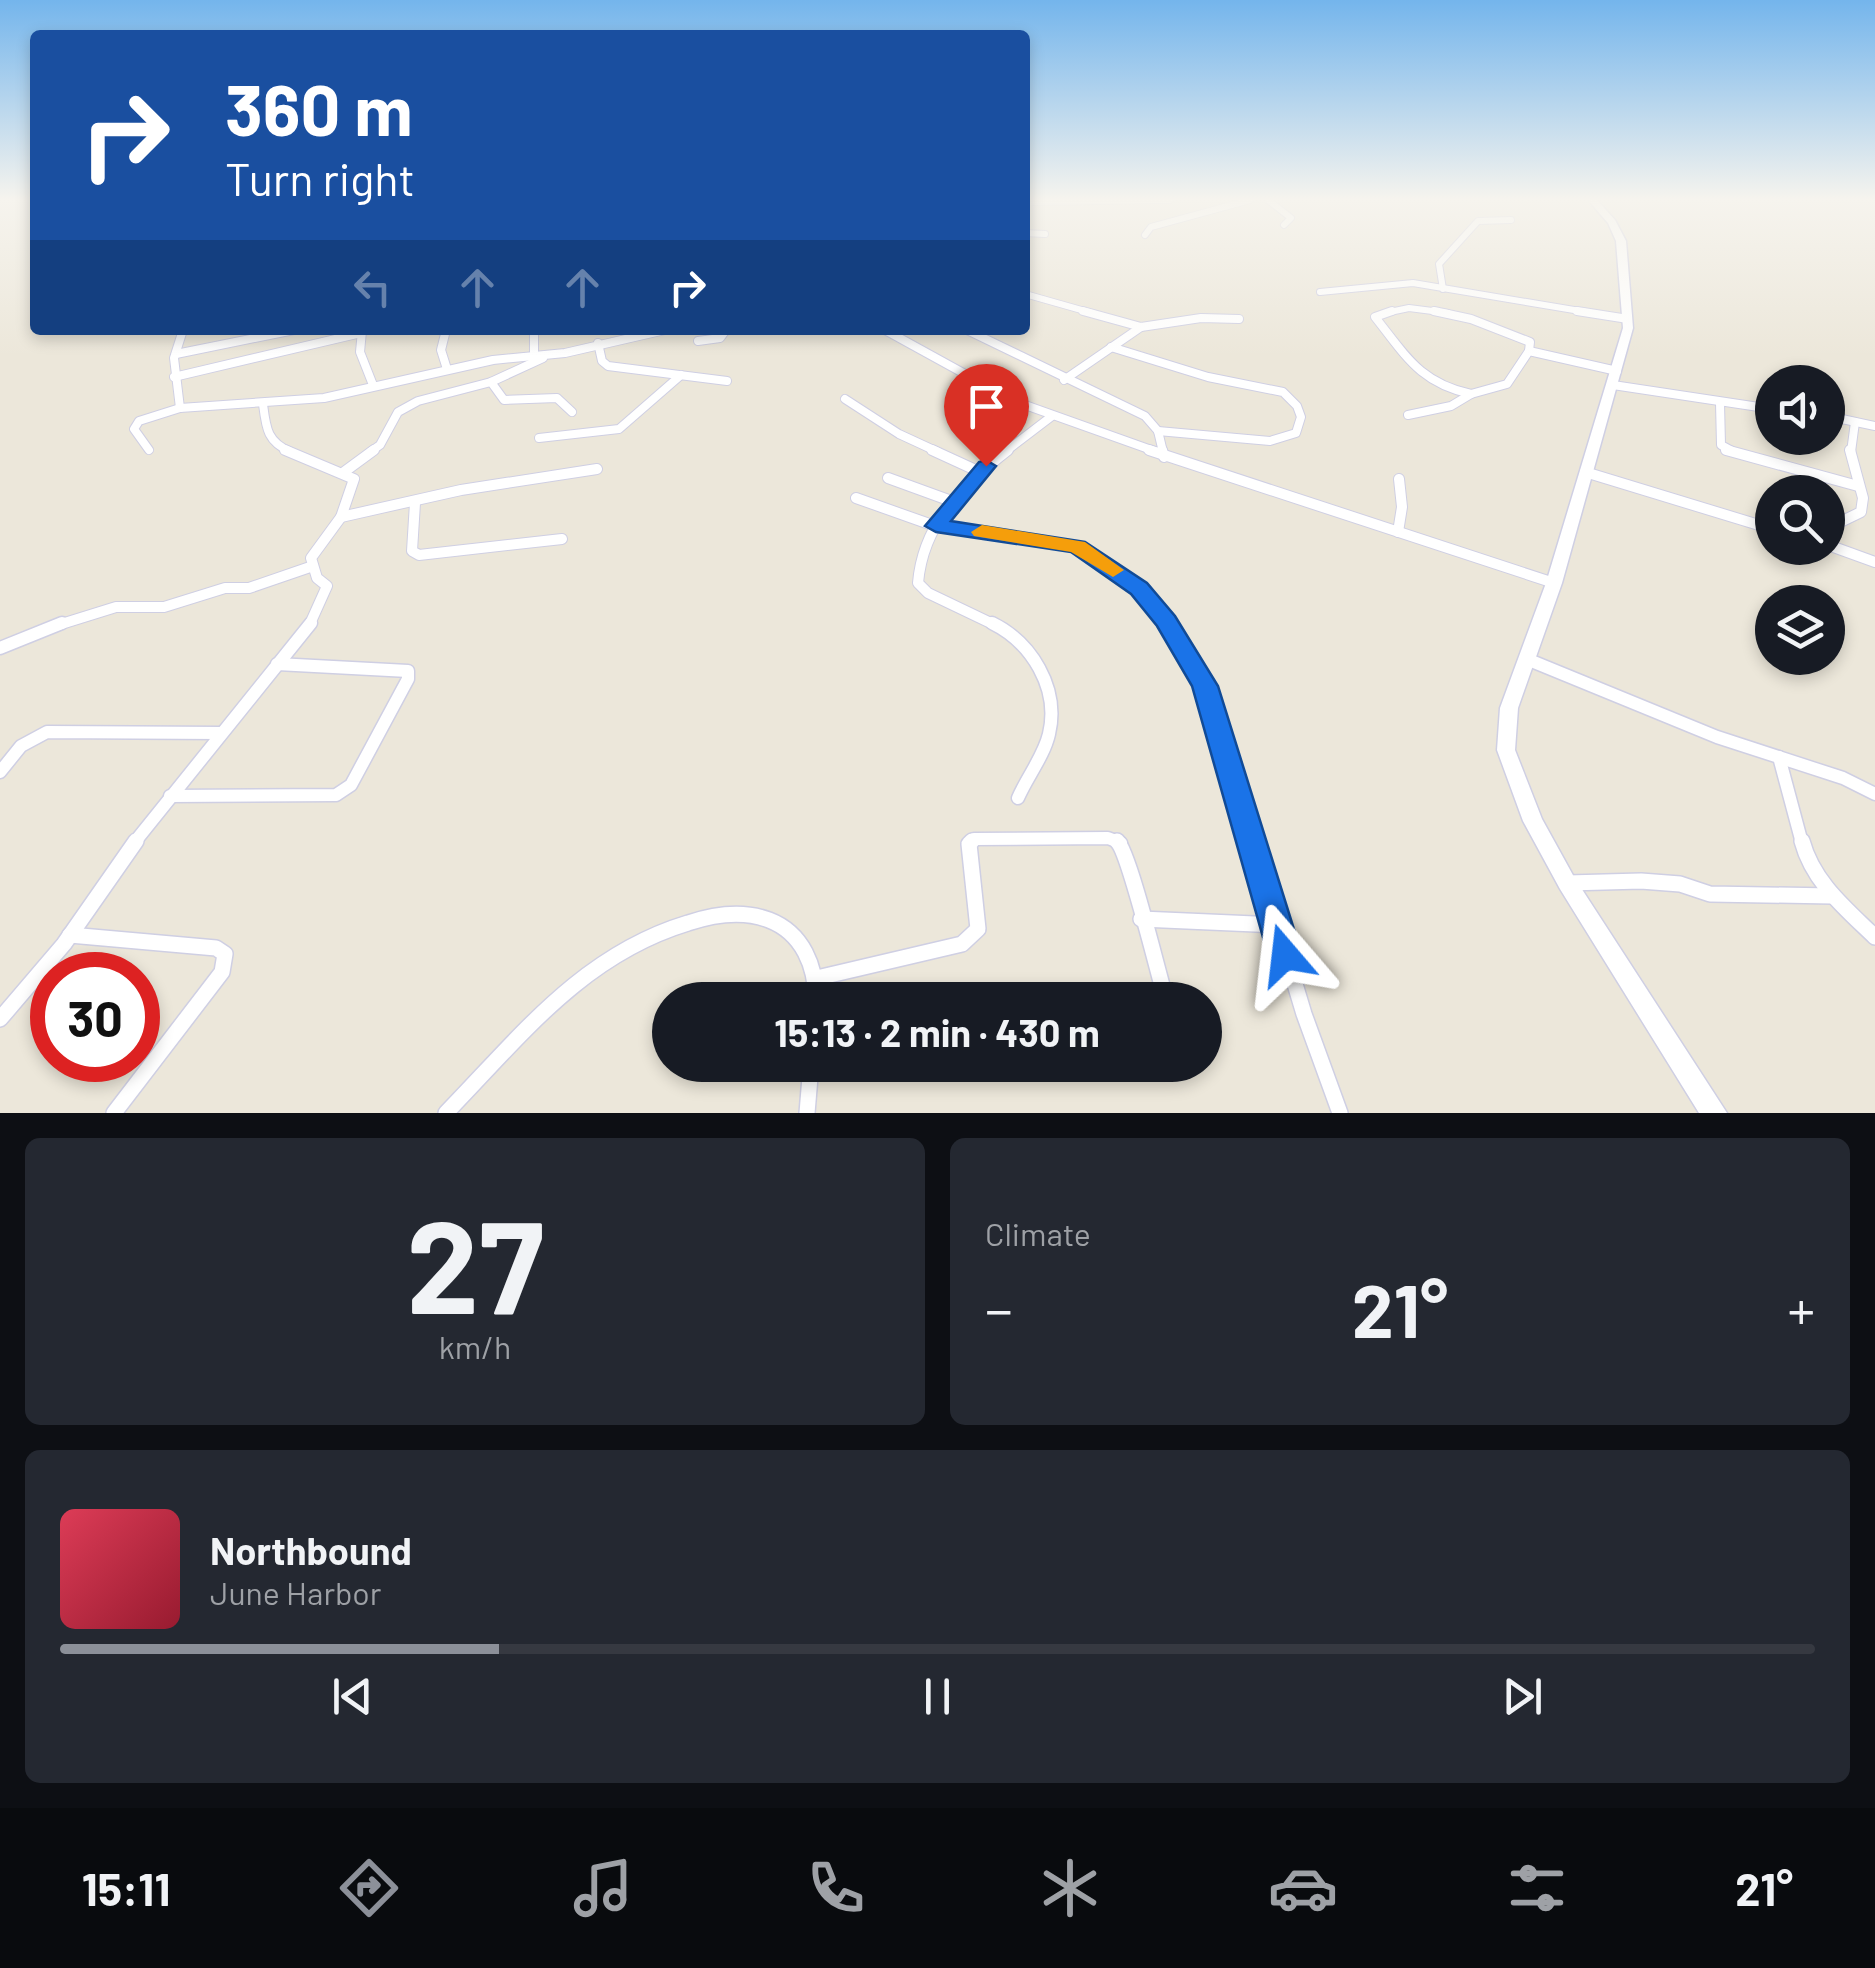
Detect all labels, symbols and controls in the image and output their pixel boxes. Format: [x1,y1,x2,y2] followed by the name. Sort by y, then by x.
[225,66,413,150] text: 360 m
[60,70,190,200] icon: right
[225,151,415,205] text: Turn right
[345,260,400,315] icon: left
[450,260,505,315] icon: ahead
[555,260,610,315] icon: ahead
[660,260,715,315] icon: right
[944,364,1029,467] pin
[1755,365,1845,675] map controls
[1755,365,1845,455] button: sound
[959,379,1014,434] icon: arrive
[1755,475,1845,565] button: search
[1755,585,1845,675] button: layers
[1233,903,1337,1007] position arrow
[30,952,160,1082] speed limit sign: 30
[774,1009,1100,1055] text: 15:13 · 2 min · 430 m
[406,1184,544,1340] text: 27
[985,1214,1091,1252] text: Climate
[1352,1263,1448,1353] text: 21°
[985,1275,1013,1341] text: −
[1787,1275,1815,1341] text: +
[439,1327,511,1365] text: km/h
[210,1527,412,1573] text: Northbound
[210,1573,381,1611] text: June Harbor
[325,1669,380,1724] icon: previous
[910,1669,965,1724] icon: pause
[1495,1669,1550,1724] icon: next
[334,1853,404,1923] icon: directions
[568,1853,638,1923] icon: music
[801,1853,871,1923] icon: phone
[1035,1853,1105,1923] icon: climate
[1268,1853,1338,1923] icon: car
[1502,1853,1572,1923] icon: filters
[82,1861,171,1915] text: 15:11
[1735,1861,1793,1915] text: 21°

